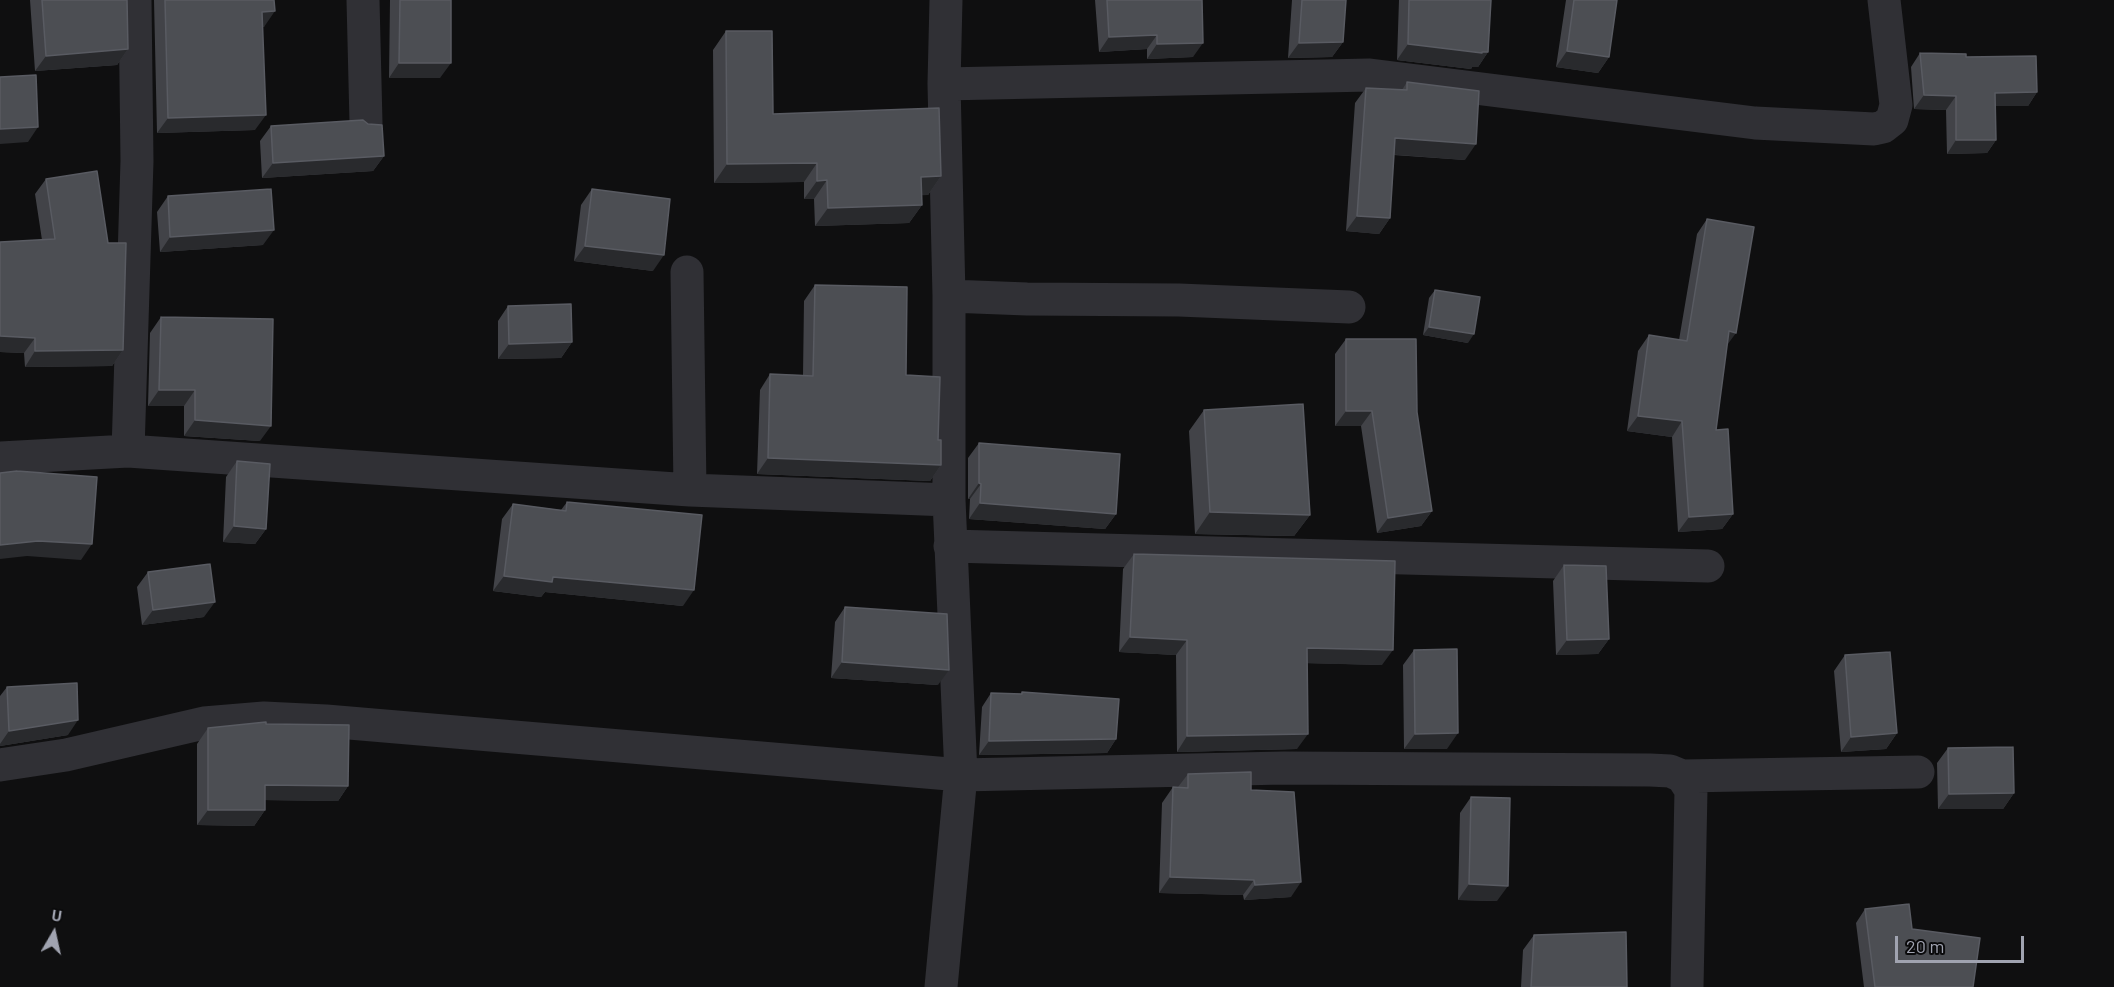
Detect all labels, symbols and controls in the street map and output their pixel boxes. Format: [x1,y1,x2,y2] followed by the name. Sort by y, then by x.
[24,903,84,963] north arrow
[50,905,63,925] text: U
[1898,924,2027,962] scale bar
[1906,935,1944,957] text: 20 m

